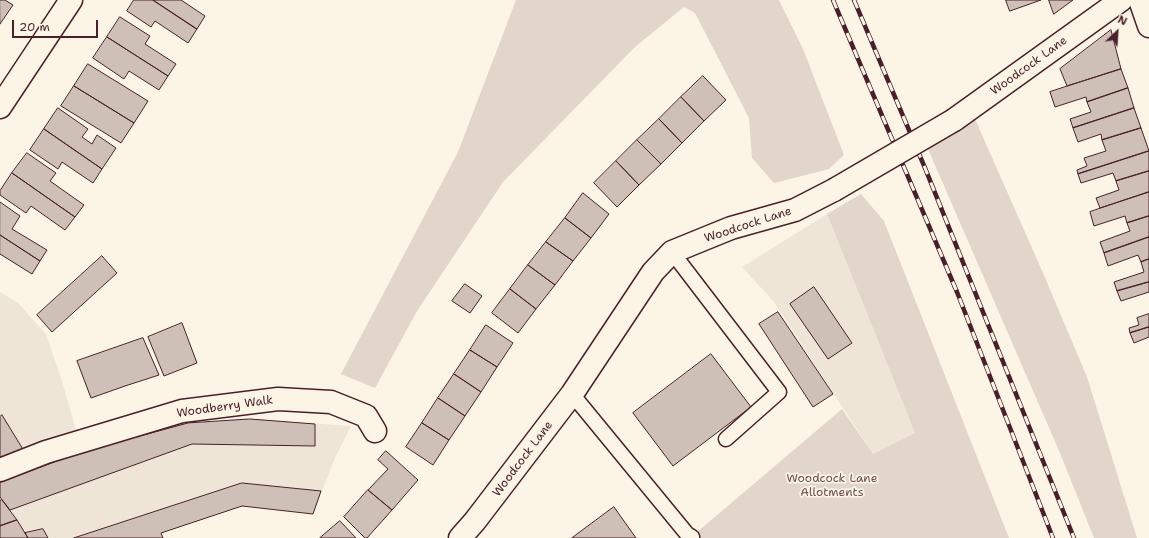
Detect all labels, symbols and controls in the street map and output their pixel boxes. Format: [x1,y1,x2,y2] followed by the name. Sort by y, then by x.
[14,12,100,38] scale bar
[1097,12,1137,52] north arrow
[1115,12,1129,29] text: N
[19,19,50,35] text: 20 m
[988,33,1070,99] street label: Woodcock Lane
[703,204,793,246] street label: Woodcock Lane
[176,393,274,421] street label: Woodberry Walk
[490,418,556,500] street label: Woodcock Lane
[787,472,877,500] park label: Woodcock Lane Allotments

